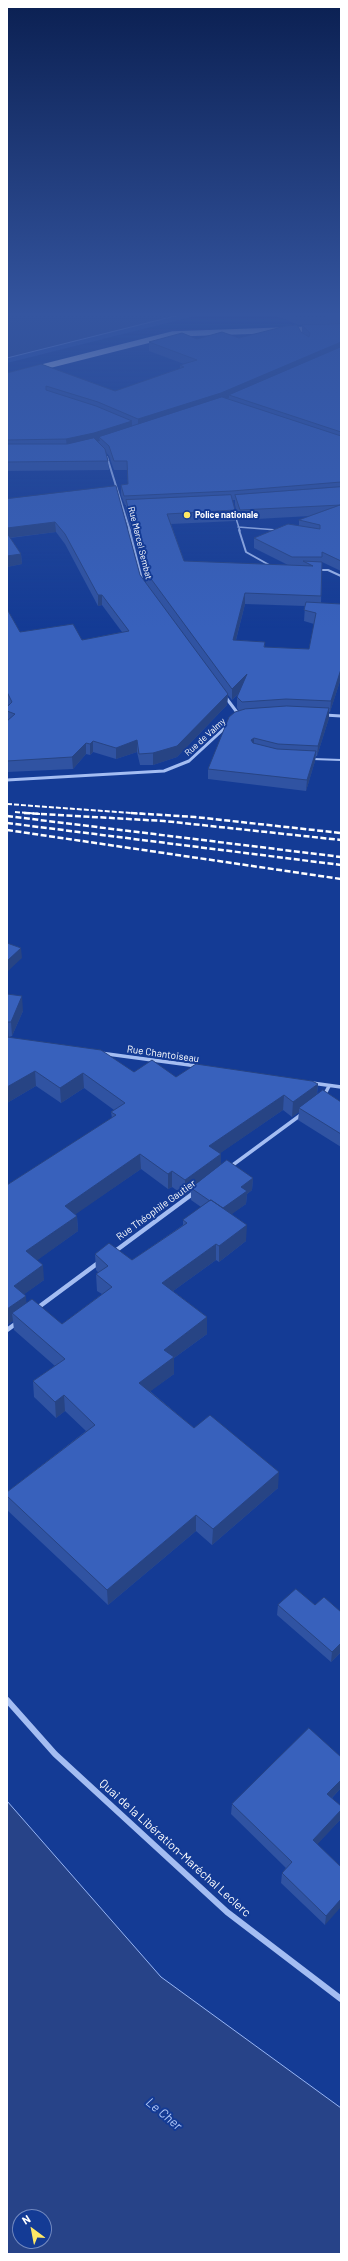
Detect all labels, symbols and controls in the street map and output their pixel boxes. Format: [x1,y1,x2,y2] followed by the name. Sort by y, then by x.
[126,505,154,581] street label: Rue Marcel Sembat
[182,510,192,520] marker: Police nationale
[195,510,258,520] place label: Police nationale
[182,716,228,758] street label: Rue de Valmy
[126,1043,200,1065] street label: Rue Chantoiseau
[114,1177,198,1243] street label: Rue Théophile Gautier
[96,1776,254,1920] street label: Quai de la Libération-Maréchal Leclerc
[143,2095,185,2133] water label: Le Cher
[12,2209,52,2249] north arrow
[19,2212,32,2227] text: N

